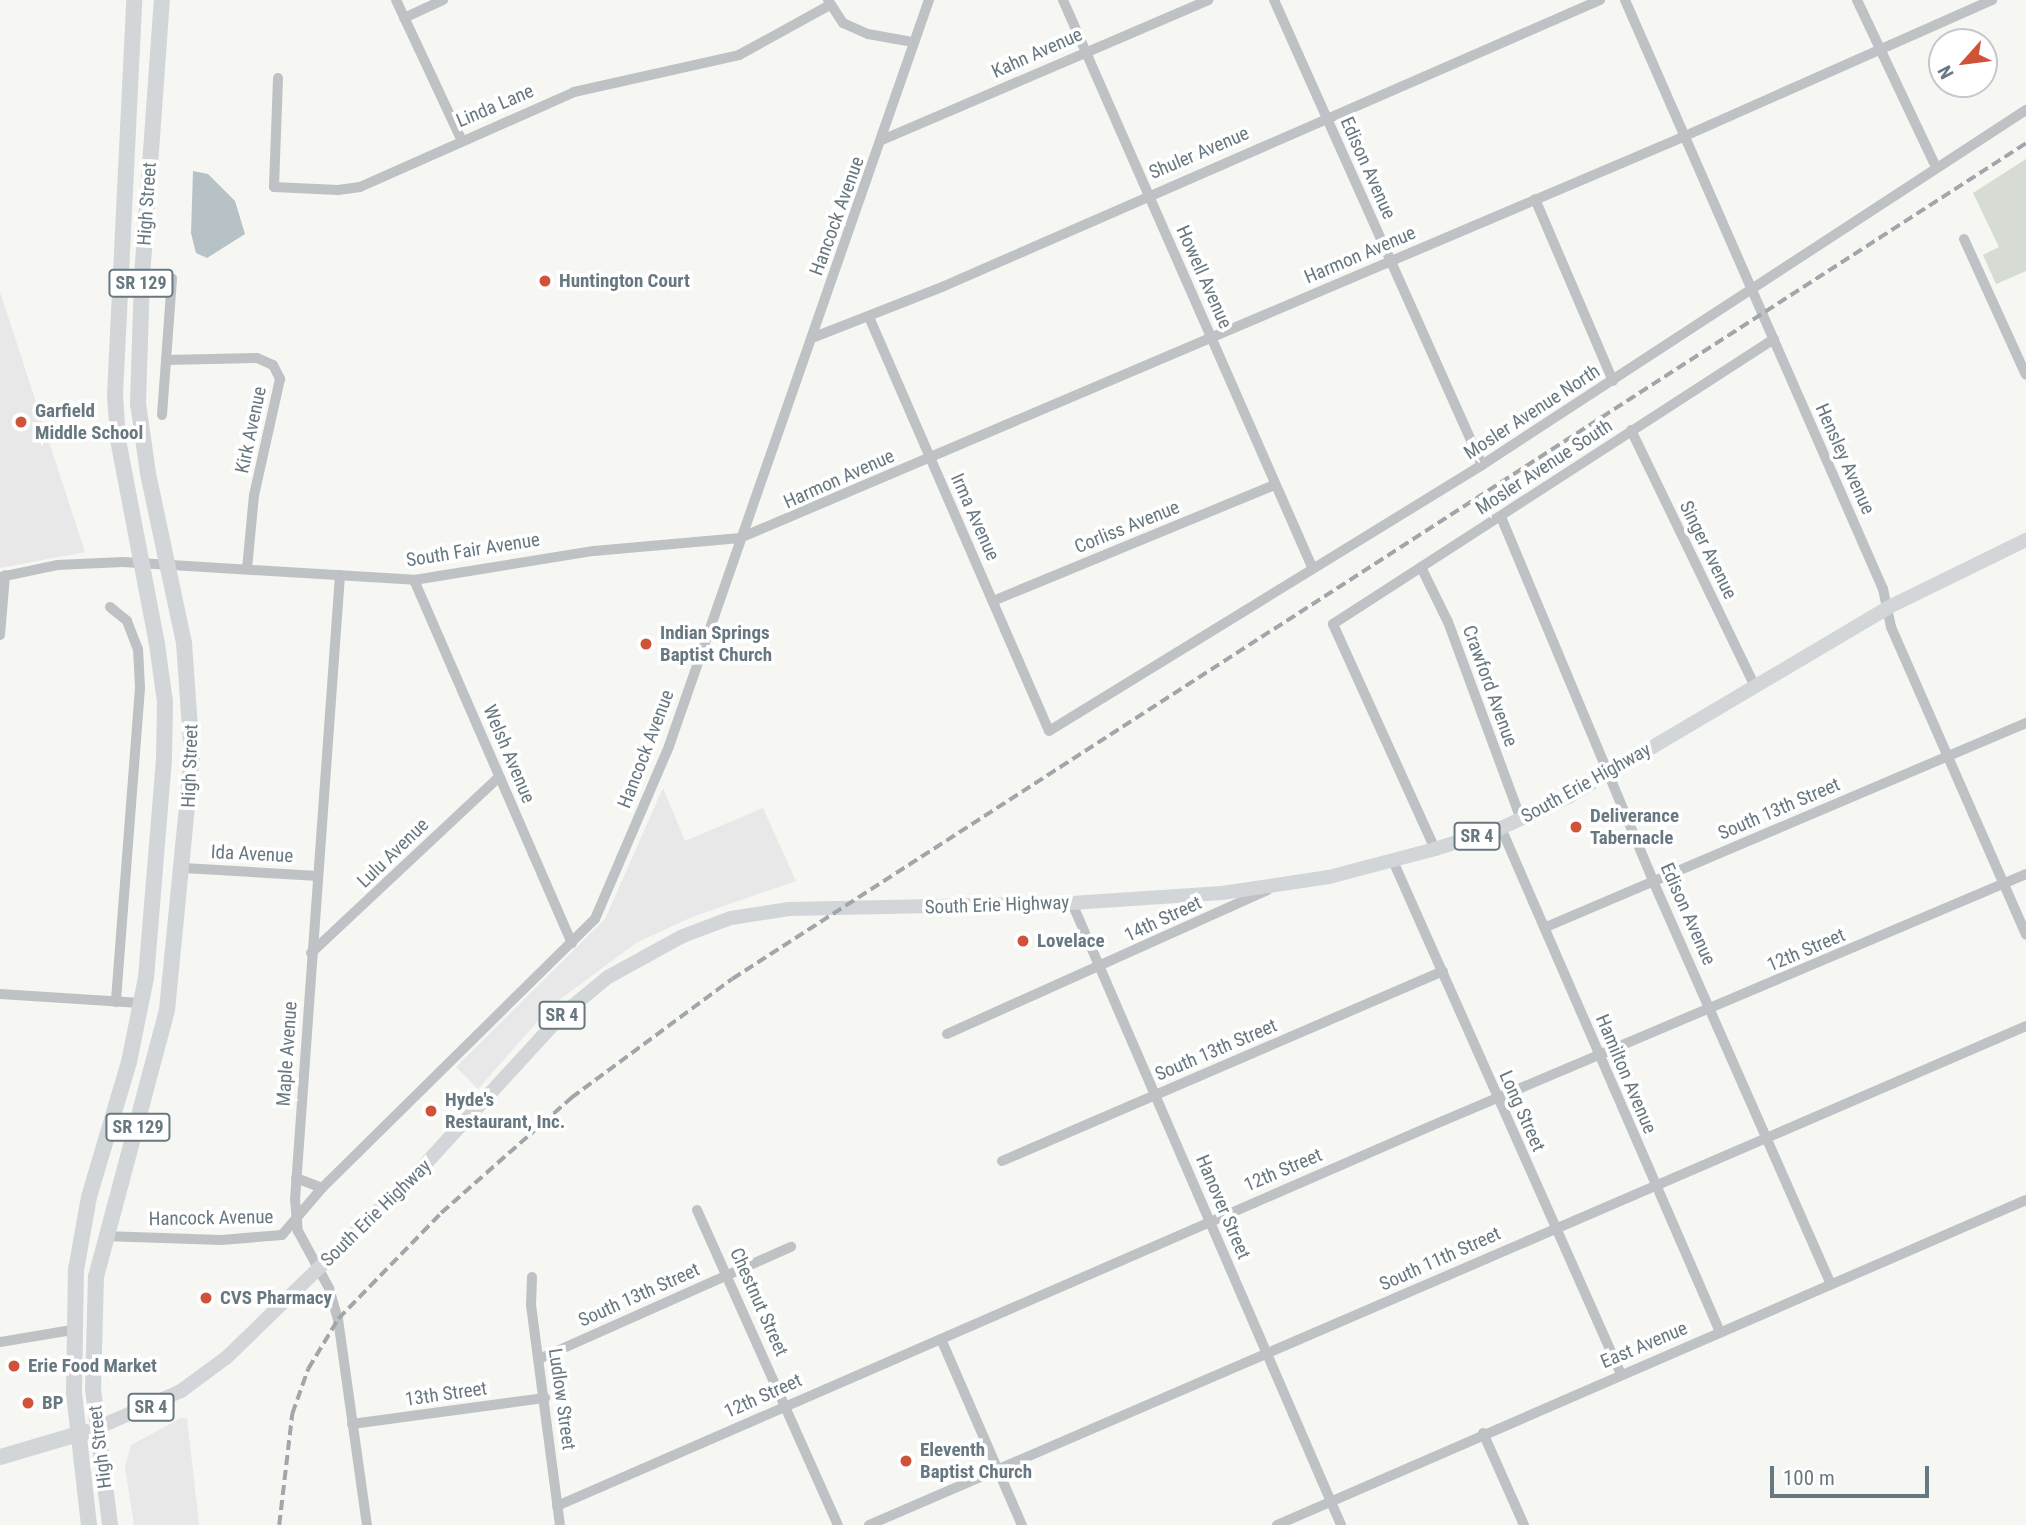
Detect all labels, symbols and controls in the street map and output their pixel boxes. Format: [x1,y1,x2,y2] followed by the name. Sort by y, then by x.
[988,23,1086,83] street label: Kahn Avenue
[1928,28,1998,98] north arrow
[1933,62,1959,83] text: N
[453,80,537,132] street label: Linda Lane
[1335,113,1401,223] street label: Edison Avenue
[1146,122,1252,184] street label: Shuler Avenue
[805,153,869,279] street label: Hancock Avenue
[133,162,161,246] street label: High Street
[1301,221,1419,289] street label: Harmon Avenue
[1171,222,1237,332] street label: Howell Avenue
[108,268,174,298] road number: SR 129
[559,270,690,292] place label: Huntington Court
[537,273,553,289] marker: Huntington Court
[1460,360,1604,464] street label: Mosler Avenue North
[231,385,271,475] street label: Kirk Avenue
[35,400,143,444] place label: Garfield Middle School
[1810,400,1880,518] street label: Hensley Avenue
[13,414,29,430] marker: Garfield Middle School
[1471,414,1617,520] street label: Mosler Avenue South
[780,444,898,514] street label: Harmon Avenue
[946,470,1004,564] street label: Irma Avenue
[1071,496,1183,558] street label: Corliss Avenue
[1674,497,1742,603] street label: Singer Avenue
[405,528,541,572] street label: South Fair Avenue
[660,622,772,666] place label: Indian Springs Baptist Church
[1458,622,1522,750] street label: Crawford Avenue
[638,636,654,652] marker: Indian Springs Baptist Church
[613,687,679,811] street label: Hancock Avenue
[478,702,540,806] street label: Welsh Avenue
[177,724,203,808] street label: High Street
[1517,738,1655,828] street label: South Erie Highway
[1715,773,1843,845] street label: South 13th Street
[1590,805,1679,849] place label: Deliverance Tabernacle
[353,813,433,893] street label: Lulu Avenue
[1568,819,1584,835] marker: Deliverance Tabernacle
[1452,822,1502,850] road number: SR 4
[210,840,294,868] street label: Ida Avenue
[1655,859,1721,969] street label: Edison Avenue
[924,891,1070,919] street label: South Erie Highway
[1121,891,1205,947] street label: 14th Street
[1764,923,1848,977] street label: 12th Street
[1037,930,1104,952] place label: Lovelace
[1015,933,1031,949] marker: Lovelace
[538,1000,586,1030] road number: SR 4
[272,1001,302,1107] street label: Maple Avenue
[1591,1011,1661,1137] street label: Hamilton Avenue
[1152,1014,1280,1086] street label: South 13th Street
[1494,1067,1550,1155] street label: Long Street
[445,1089,565,1133] place label: Hyde's Restaurant, Inc.
[423,1103,439,1119] marker: Hyde's Restaurant, Inc.
[105,1112,171,1142] road number: SR 129
[1241,1143,1325,1197] street label: 12th Street
[1191,1151,1255,1263] street label: Hanover Street
[316,1155,436,1271] street label: South Erie Highway
[148,1206,274,1230] street label: Hancock Avenue
[1376,1222,1504,1296] street label: South 11th Street
[725,1244,793,1360] street label: Chestnut Street
[575,1258,703,1332] street label: South 13th Street
[220,1287,332,1309] place label: CVS Pharmacy
[198,1290,214,1306] marker: CVS Pharmacy
[1597,1317,1691,1373] street label: East Avenue
[544,1347,580,1451] street label: Ludlow Street
[28,1355,157,1377] place label: Erie Food Market
[6,1358,22,1374] marker: Erie Food Market
[721,1369,805,1423] street label: 12th Street
[404,1377,488,1411] street label: 13th Street
[42,1392,63,1414] place label: BP
[127,1392,176,1422] road number: SR 4
[20,1395,36,1411] marker: BP
[84,1404,116,1490] street label: High Street
[920,1439,1032,1483] place label: Eleventh Baptist Church
[1774,1452,1933,1496] scale bar
[898,1453,914,1469] marker: Eleventh Baptist Church
[1783,1466,1835,1490] text: 100 m

